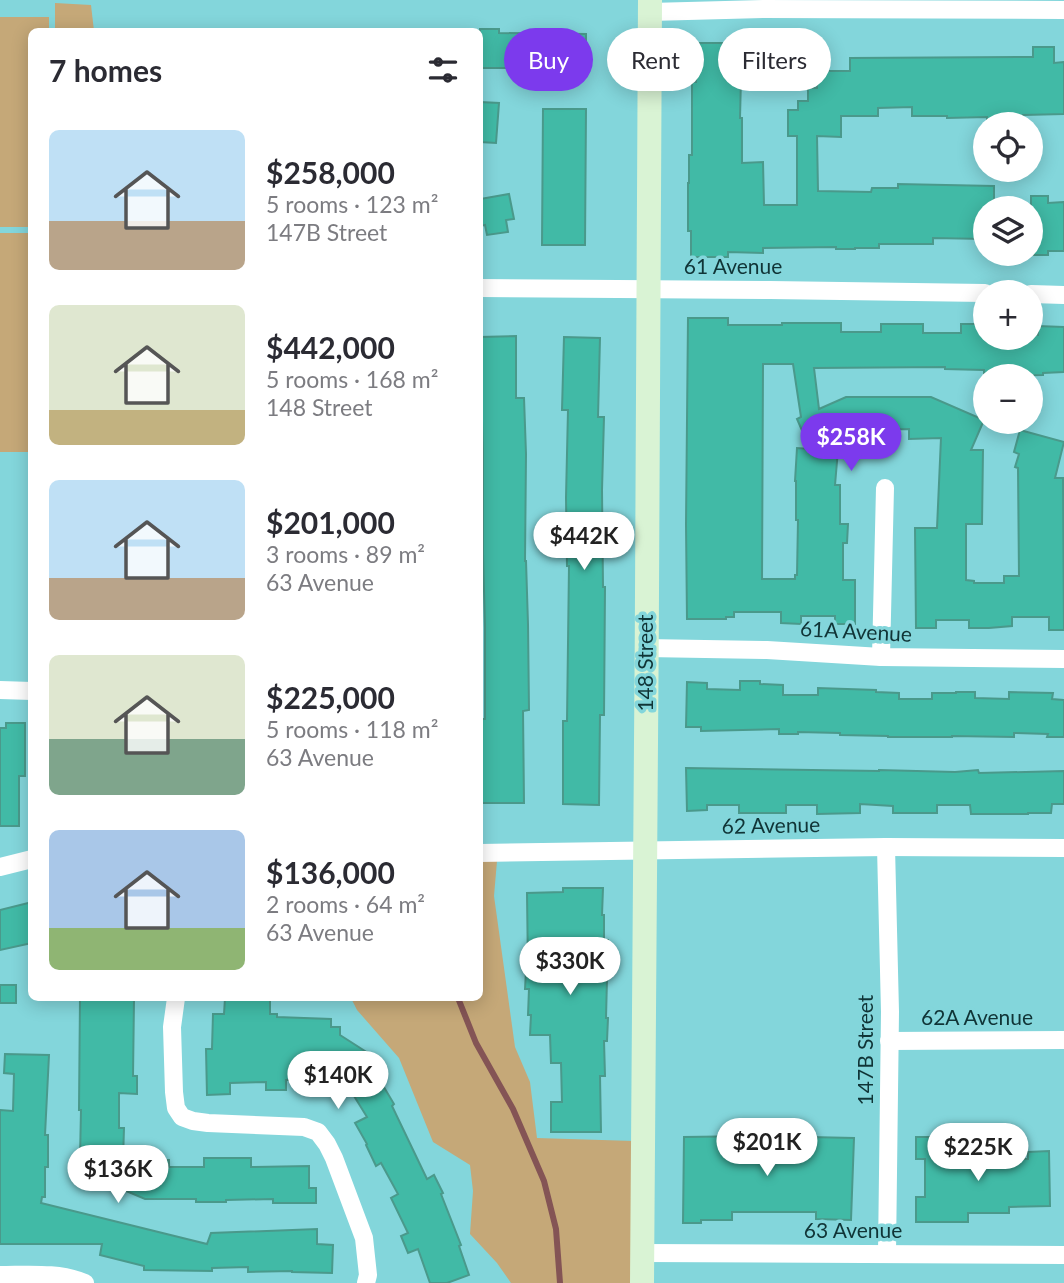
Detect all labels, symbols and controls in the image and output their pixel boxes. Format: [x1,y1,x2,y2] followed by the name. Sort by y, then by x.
[504,28,593,91] chip: Buy
[607,28,704,91] chip: Rent
[718,28,831,91] chip: Filters
[424,51,462,89] icon: filters
[49,52,162,88] text: 7 homes
[973,112,1043,434] map controls
[973,112,1043,182] button: locate
[266,154,395,190] text: $258,000
[105,158,189,242] icon: home
[266,190,438,218] text: 5 rooms · 123 m²
[973,196,1043,266] button: layers
[266,218,387,246] text: 147B Street
[684,253,782,278] street label: 61 Avenue
[973,280,1043,350] button: +
[266,329,395,365] text: $442,000
[105,333,189,417] icon: home
[973,364,1043,434] button: −
[266,365,438,393] text: 5 rooms · 168 m²
[266,393,372,421] text: 148 Street
[802,414,900,473] pin: $258K
[816,422,886,450] text: $258K
[266,504,395,540] text: $201,000
[105,508,189,592] icon: home
[535,512,633,572] pin: $442K
[549,521,619,549] text: $442K
[266,540,425,568] text: 3 rooms · 89 m²
[266,568,374,596] text: 63 Avenue
[632,614,657,712] street label: 148 Street
[799,615,913,646] street label: 61A Avenue
[266,679,395,715] text: $225,000
[105,683,189,767] icon: home
[266,715,438,743] text: 5 rooms · 118 m²
[266,743,374,771] text: 63 Avenue
[721,811,820,838] street label: 62 Avenue
[266,854,395,890] text: $136,000
[105,858,189,942] icon: home
[266,890,425,918] text: 2 rooms · 64 m²
[266,918,374,946] text: 63 Avenue
[521,937,619,997] pin: $330K
[535,946,605,974] text: $330K
[852,994,877,1105] street label: 147B Street
[921,1004,1033,1029] street label: 62A Avenue
[289,1052,387,1111] pin: $140K
[303,1060,373,1088] text: $140K
[718,1118,816,1178] pin: $201K
[929,1124,1027,1183] pin: $225K
[732,1127,802,1155] text: $201K
[943,1132,1013,1160] text: $225K
[69,1146,167,1205] pin: $136K
[83,1154,153,1182] text: $136K
[804,1217,902,1242] street label: 63 Avenue

